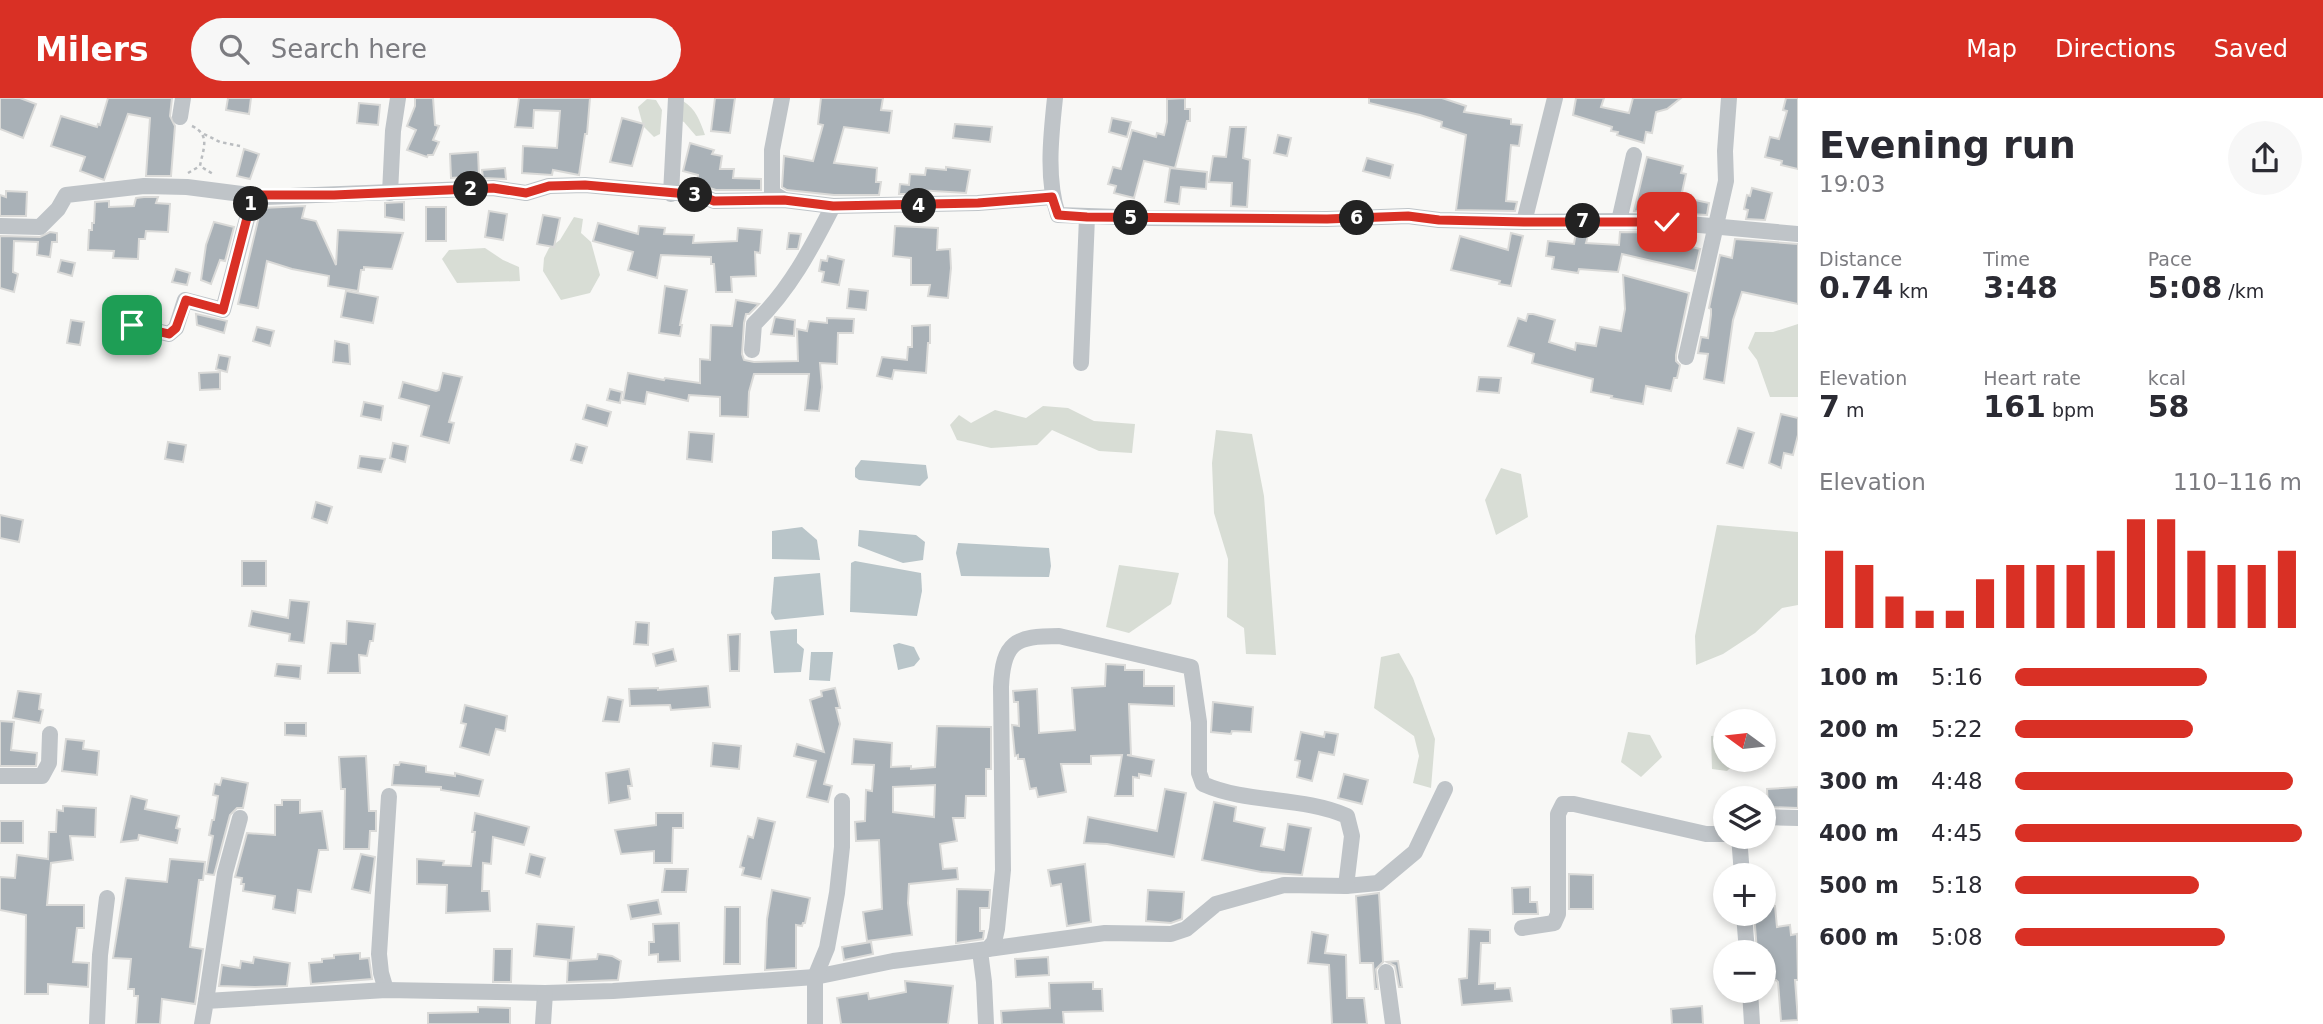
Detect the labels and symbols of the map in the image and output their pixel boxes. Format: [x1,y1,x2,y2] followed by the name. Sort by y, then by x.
[454,172,489,206] pin: 2
[678,178,712,212] pin: 3
[233,186,268,222] pin: 1
[902,188,936,224] pin: 4
[1637,192,1697,252] pin
[1114,200,1148,236] pin: 5
[1340,200,1374,236] pin: 6
[1566,204,1600,238] pin: 7
[102,295,162,355] pin
[1713,709,1776,772] north arrow

